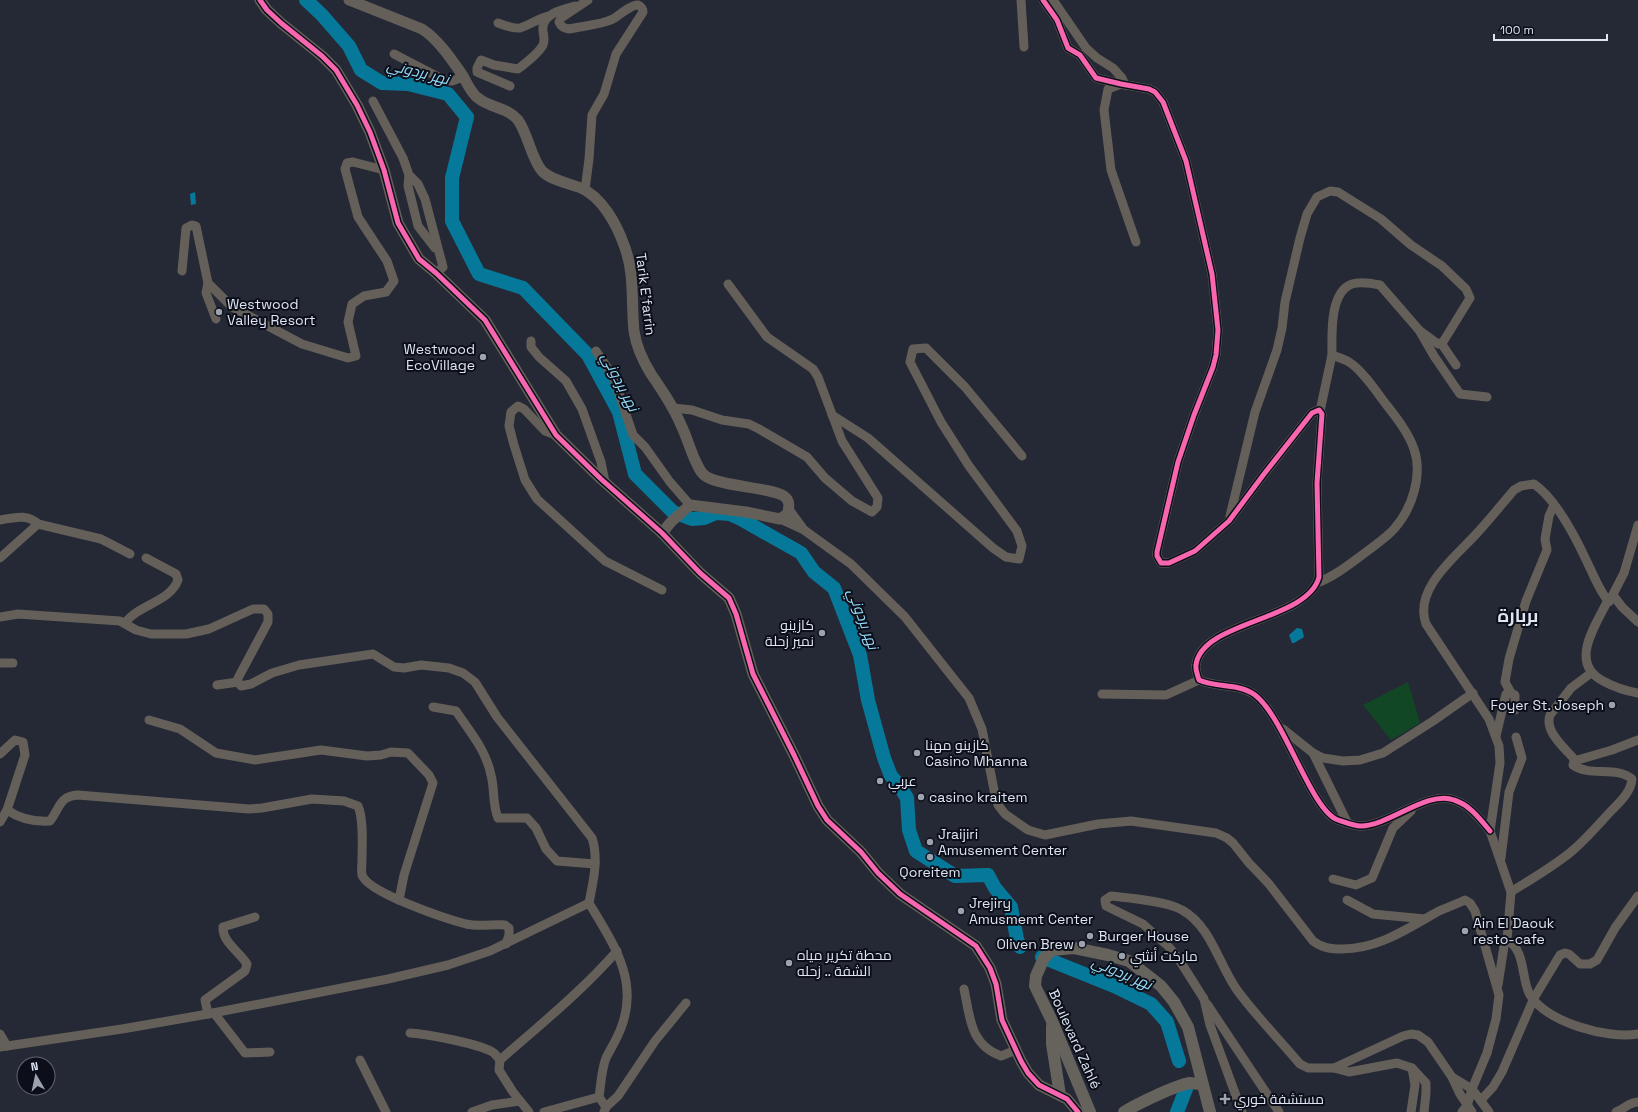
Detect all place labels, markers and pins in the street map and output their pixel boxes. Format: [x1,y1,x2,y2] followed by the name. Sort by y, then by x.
[227,295,315,329] place label: Westwood Valley Resort
[214,307,224,317] marker: Westwood Valley Resort
[404,340,475,374] place label: Westwood EcoVillage
[478,352,488,362] marker: Westwood EcoVillage
[765,616,814,650] place label: كازينو نمير زحلة
[817,628,827,638] marker: كازينو نمير زحلة
[1491,696,1604,714] place label: Foyer St. Joseph
[1607,700,1617,710] marker: Foyer St. Joseph
[925,736,1028,770] place label: كازينو مهنا Casino Mhanna
[912,748,922,758] marker: كازينو مهنا Casino Mhanna
[888,772,917,793] place label: عربي
[875,776,885,786] marker: عربي
[929,788,1028,806] place label: casino kraitem
[916,792,926,802] marker: casino kraitem
[938,825,1067,859] place label: Jraijiri Amusement Center
[925,837,935,847] marker: Jraijiri Amusement Center
[925,852,935,862] marker: Qoreitem
[899,863,961,881] place label: Qoreitem
[969,894,1093,928] place label: Jrejiry Amusmemt Center
[956,906,966,916] marker: Jrejiry Amusmemt Center
[1473,914,1555,948] place label: Ain El Daouk resto-cafe
[1460,926,1470,936] marker: Ain El Daouk resto-cafe
[1098,927,1189,945] place label: Burger House
[1085,931,1095,941] marker: Burger House
[996,935,1074,953] place label: Oliven Brew
[1077,939,1087,949] marker: Oliven Brew
[797,946,892,980] place label: محطة تكرير مياه الشفة .. زحله
[1130,947,1198,968] place label: ماركت أنثني
[1117,951,1127,961] marker: ماركت أنثني
[784,958,794,968] marker: محطة تكرير مياه الشفة .. زحله
[1234,1090,1324,1111] place label: مستشفة خوري
[1219,1093,1231,1105] marker: مستشفة خوري

